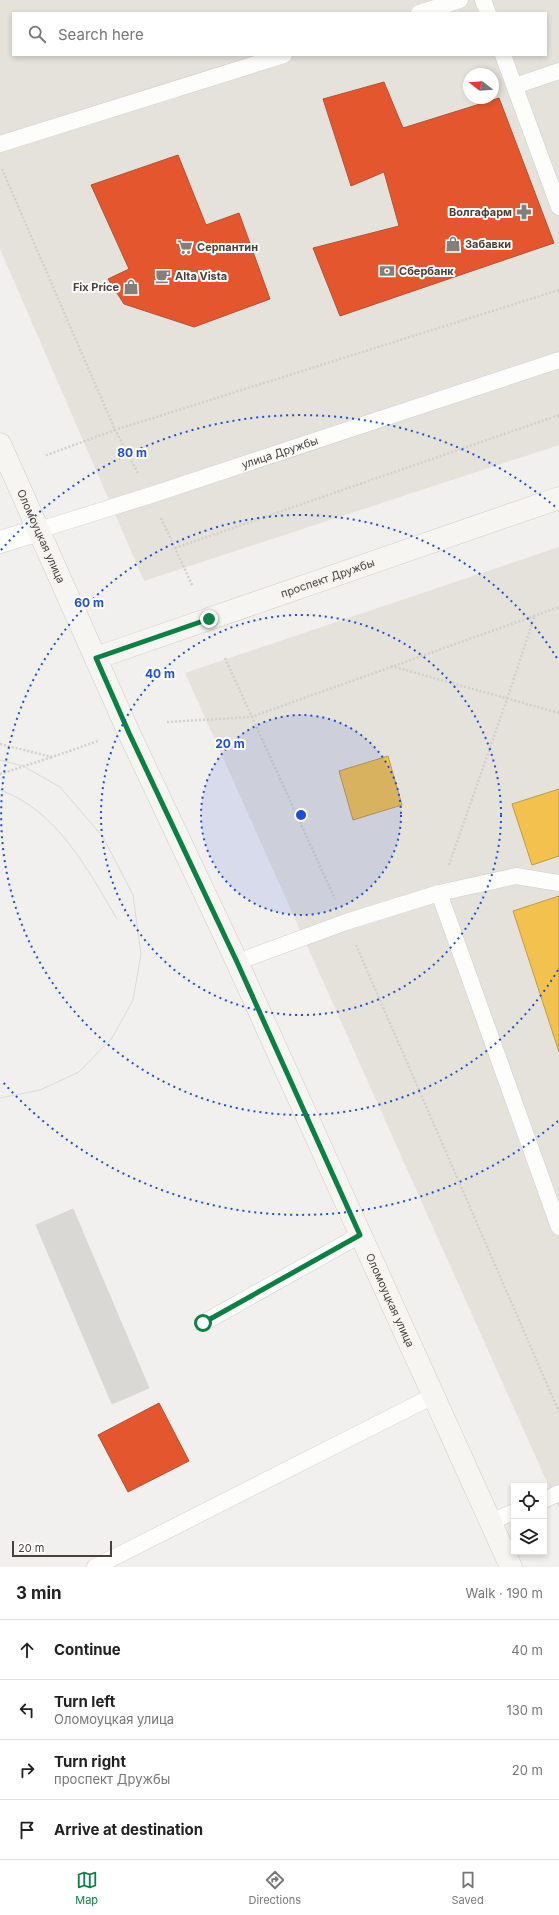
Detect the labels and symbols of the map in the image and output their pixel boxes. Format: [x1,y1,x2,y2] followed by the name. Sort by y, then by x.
[463,68,499,104] north arrow
[515,203,533,221] pharmacy icon: Волгафарм
[449,205,512,219] place label: Волгафарм
[444,235,462,253] shop icon: Забавки
[465,237,511,251] place label: Забавки
[176,238,194,256] supermarket icon: Серпантин
[197,240,258,254] place label: Серпантин
[378,262,396,280] bank icon: Сбербанк
[399,264,454,278] place label: Сбербанк
[154,267,172,285] cafe icon: Alta Vista
[175,269,227,283] place label: Alta Vista
[122,278,140,296] shop icon: Fix Price
[73,280,119,294] place label: Fix Price
[240,433,320,472] street label: улица Дружбы
[117,445,147,460] text: 80 m
[14,487,68,585] street label: Оломоуцкая улица
[279,555,376,601] street label: проспект Дружбы
[74,595,104,610] text: 60 m
[200,610,218,628] route end
[145,666,175,681] text: 40 m
[215,736,245,751] text: 20 m
[294,808,308,822] centre of rings
[363,1251,418,1349] street label: Оломоуцкая улица
[194,1314,212,1332] route start
[12,1539,112,1558] scale bar

